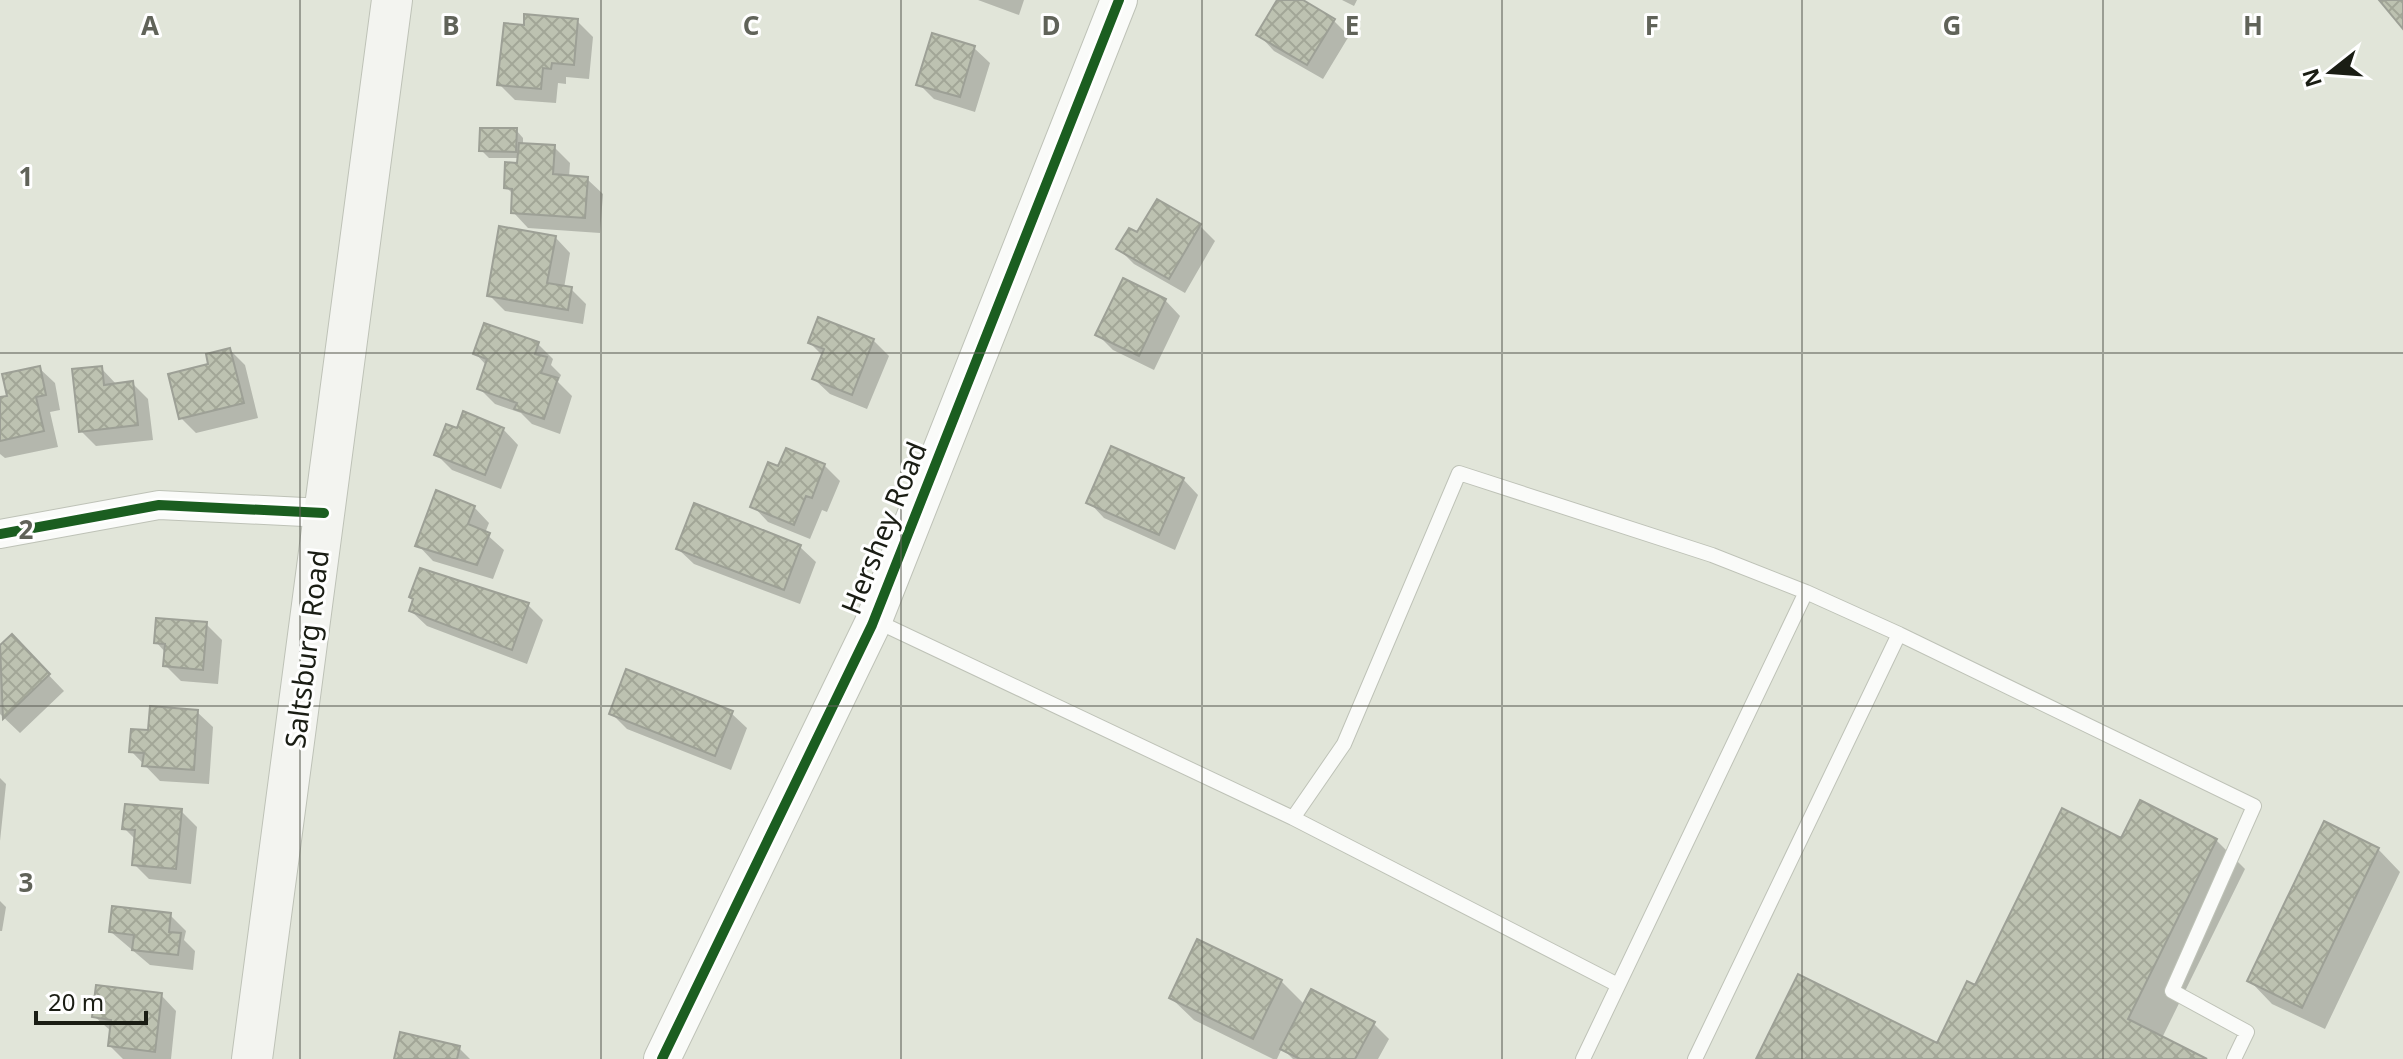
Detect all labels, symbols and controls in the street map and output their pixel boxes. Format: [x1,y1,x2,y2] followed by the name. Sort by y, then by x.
[141,7,159,43] text: A
[442,7,460,43] text: B
[743,7,759,43] text: C
[1041,7,1061,43] text: D
[1345,7,1359,43] text: E
[1645,7,1659,43] text: F
[1943,7,1961,43] text: G
[2243,7,2263,43] text: H
[2291,32,2371,112] north arrow
[2294,65,2328,91] text: N
[19,158,33,194] text: 1
[831,436,935,620] street label: Hershey Road
[19,511,34,547] text: 2
[275,548,337,750] street label: Saltsburg Road
[19,864,33,900] text: 3
[36,975,146,1025] scale bar
[48,985,104,1018] text: 20 m

